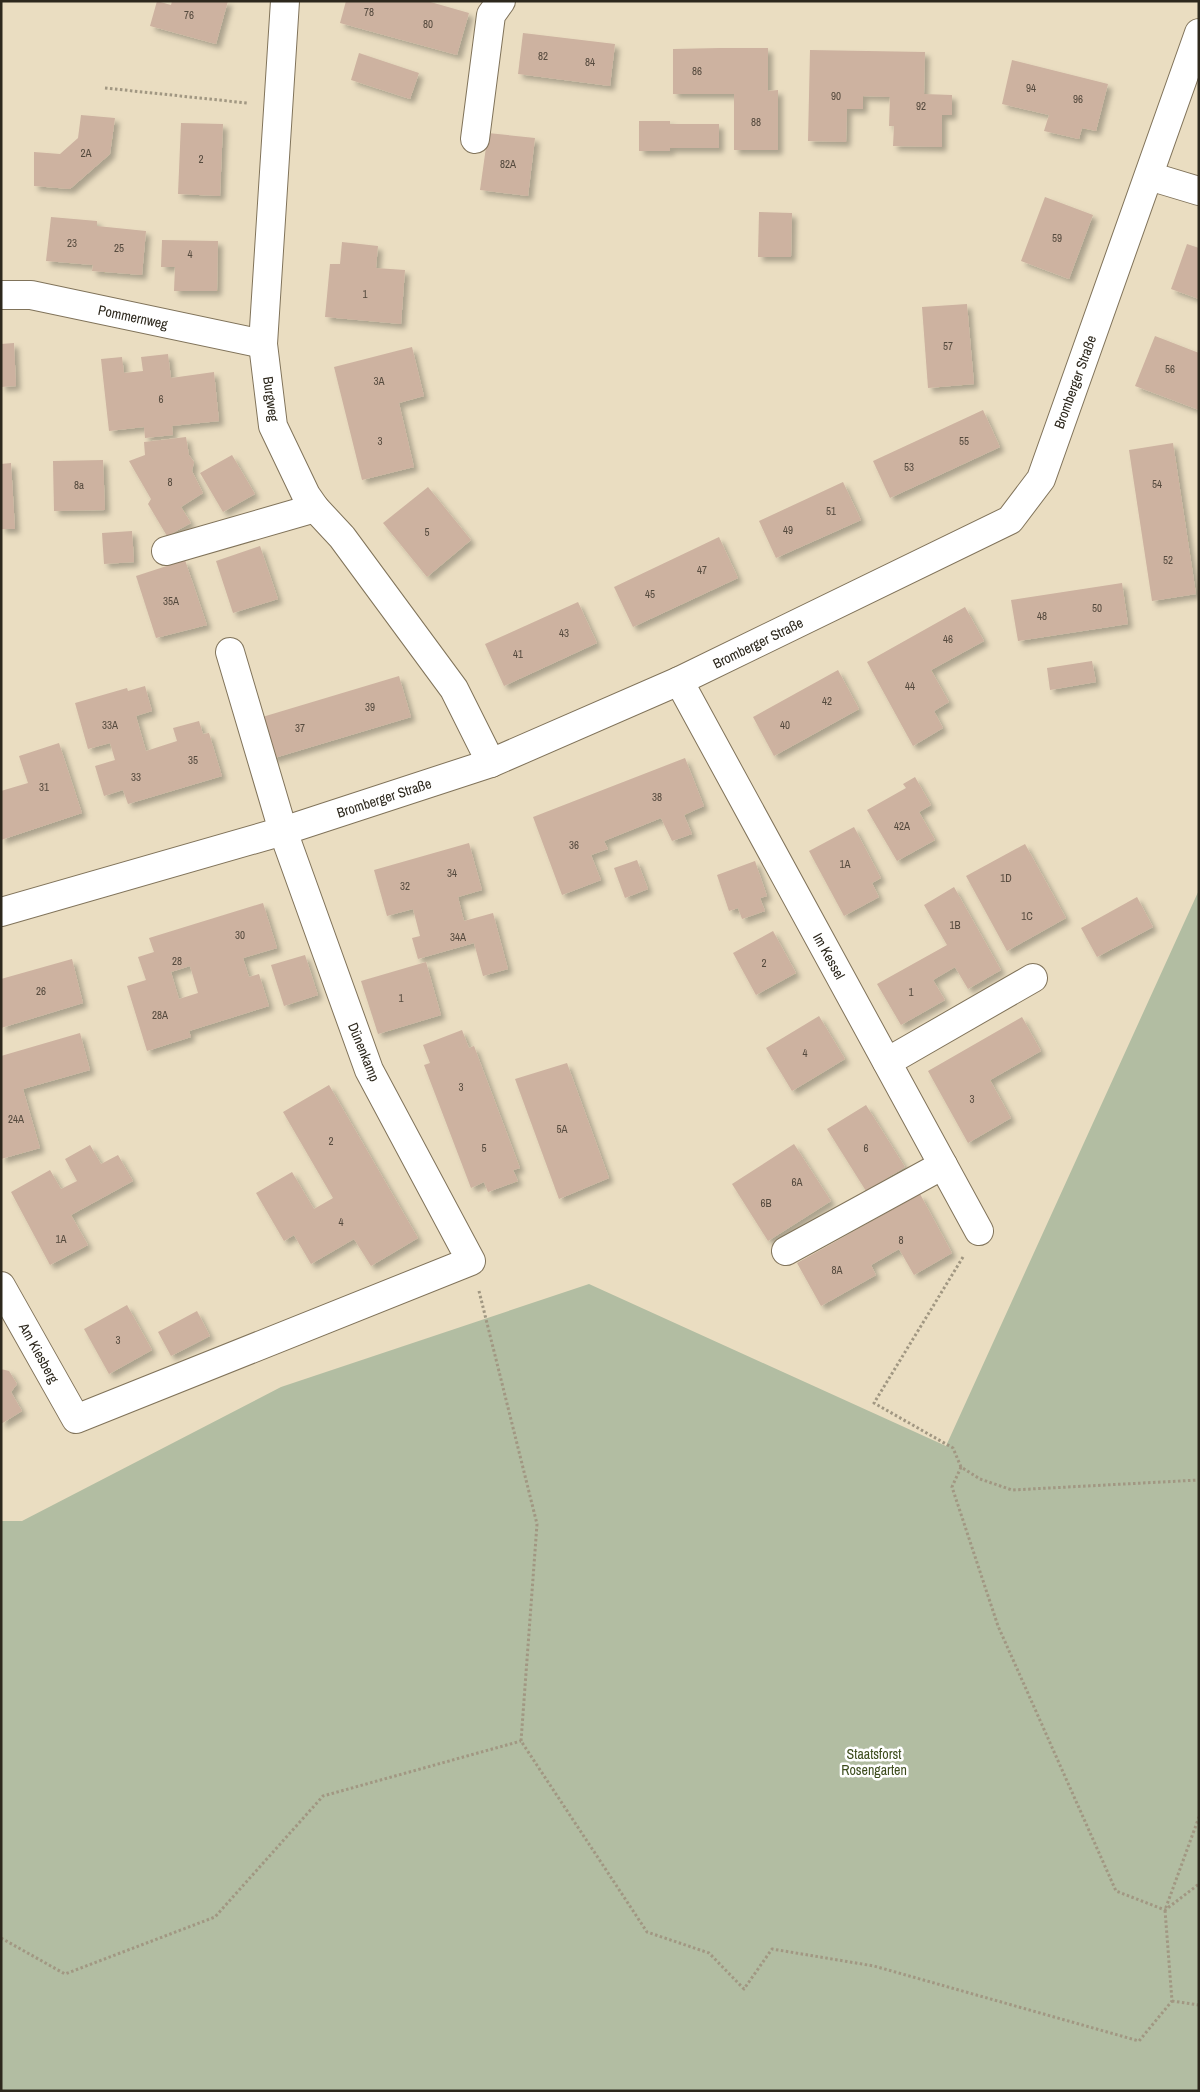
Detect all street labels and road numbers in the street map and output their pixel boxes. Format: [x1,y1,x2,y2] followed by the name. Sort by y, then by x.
[96,301,170,333] street label: Pommernweg
[1050,333,1100,431] street label: Bromberger Straße
[259,375,283,423] street label: Burgweg
[710,613,806,673] street label: Bromberger Straße
[334,774,434,822] street label: Bromberger Straße
[809,930,849,982] street label: Im Kessel
[344,1020,384,1084] street label: Dünenkamp
[15,1319,63,1387] street label: Am Kiesberg

